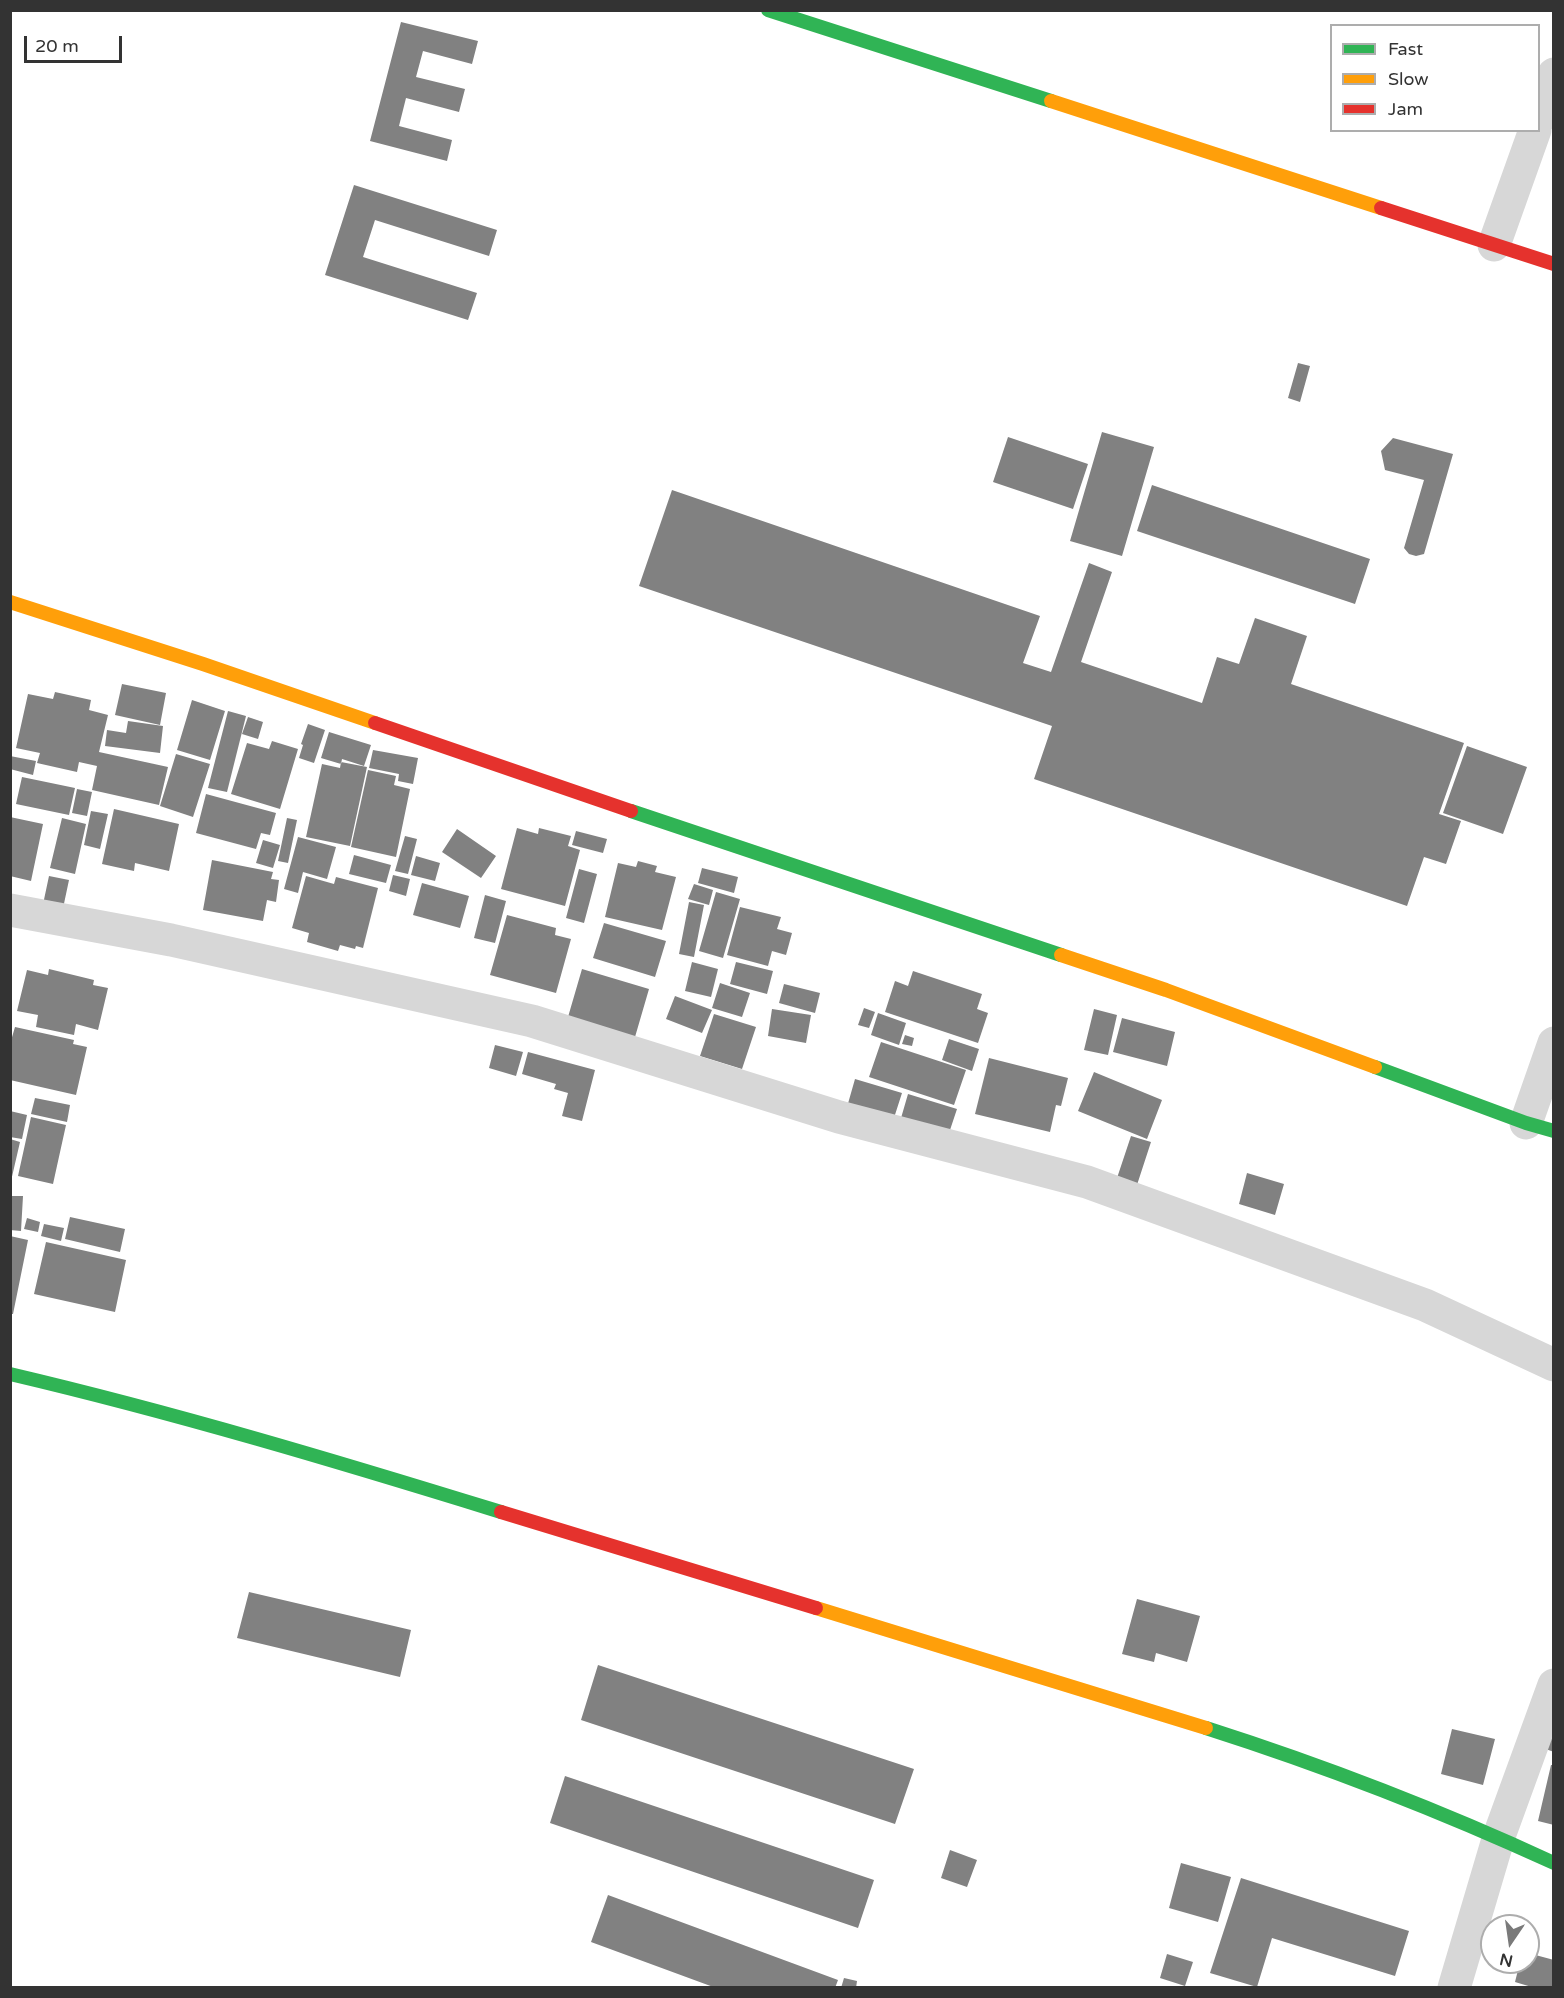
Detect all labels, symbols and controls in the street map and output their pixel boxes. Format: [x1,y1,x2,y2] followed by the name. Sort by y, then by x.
[27,24,124,62] scale bar
[1330,24,1540,132] legend
[35,35,79,57] text: 20 m
[1388,38,1423,60] text: Fast
[1388,68,1429,90] text: Slow
[1388,98,1423,120] text: Jam
[1480,1914,1540,1974] north arrow
[1498,1948,1515,1971] text: N

